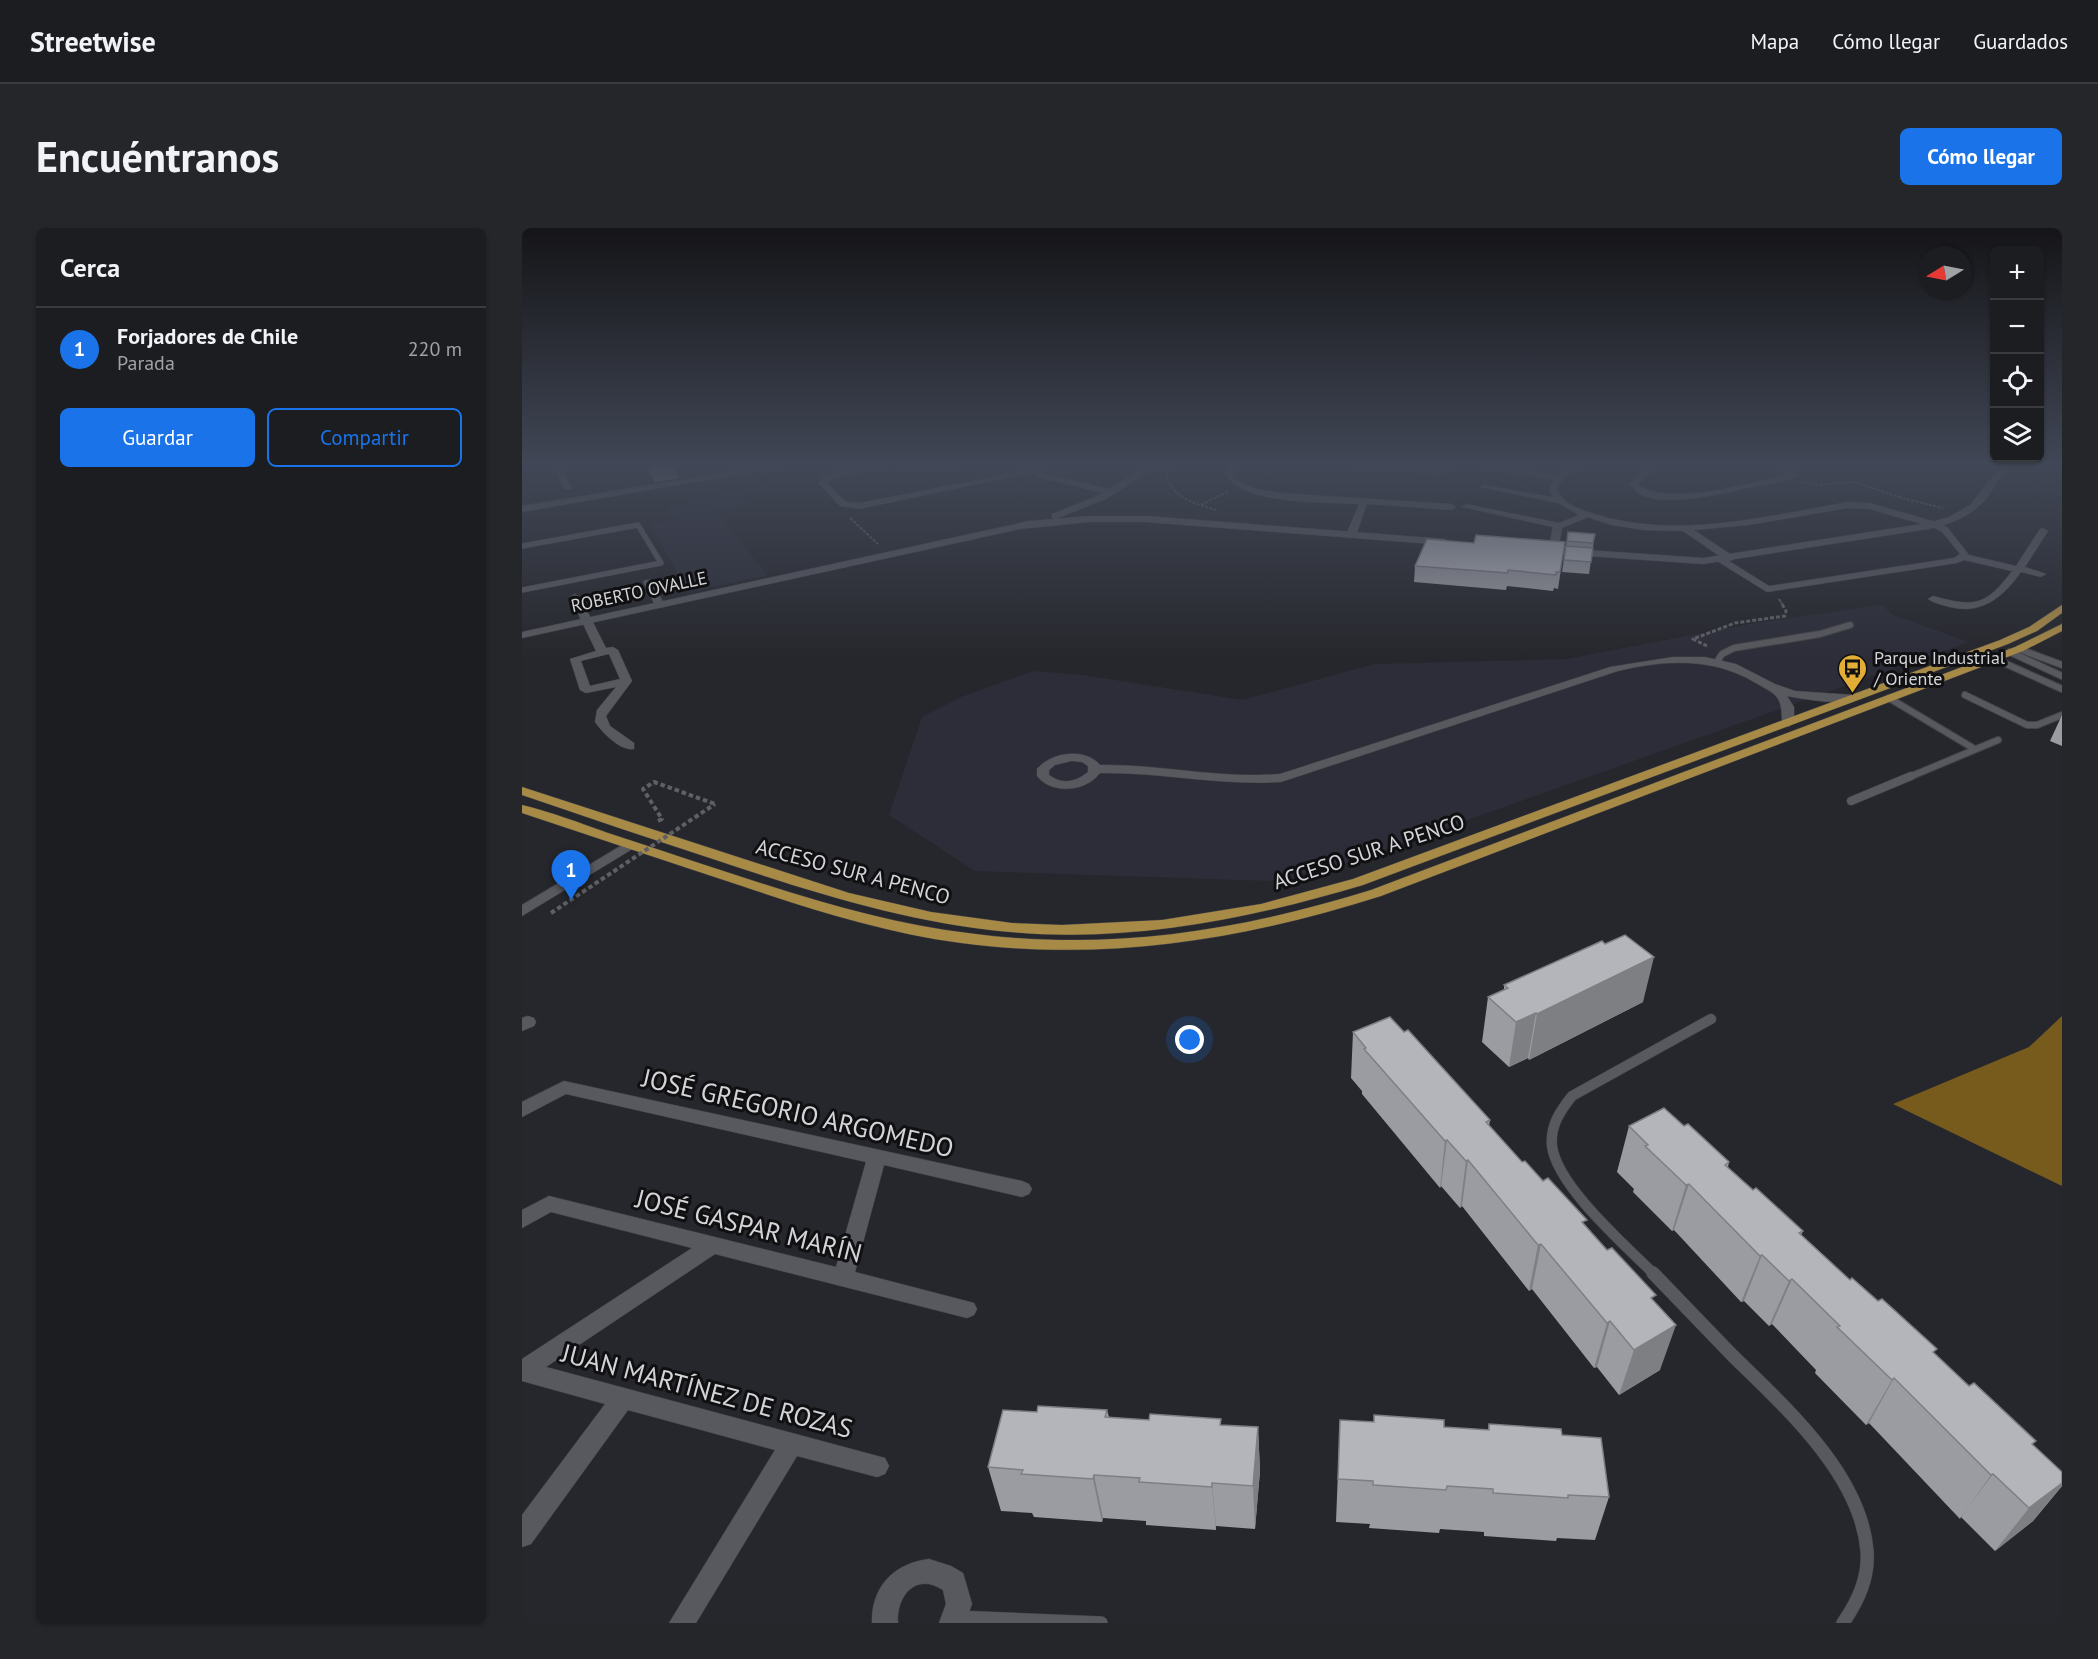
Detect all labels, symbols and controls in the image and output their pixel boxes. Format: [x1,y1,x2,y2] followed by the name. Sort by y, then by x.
[30,23,156,60] text: Streetwise
[1750,28,1799,55] text: Mapa
[1832,28,1940,55] text: Cómo llegar
[1973,28,2068,55] text: Guardados
[1900,128,2062,185] button: Cómo llegar
[36,129,279,184] text: Encuéntranos
[1918,246,1972,300] north arrow
[1990,246,2044,462] map controls
[1990,246,2044,300] button: +
[60,251,120,284] text: Cerca
[1990,300,2044,354] button: −
[117,322,298,350] text: Forjadores de Chile
[74,336,85,362] text: 1
[408,336,462,362] text: 220 m
[117,350,175,376] text: Parada
[1990,354,2044,408] button: locate
[60,408,255,467] button: Guardar
[267,408,462,467] button: Compartir
[1990,408,2044,462] button: layers
[569,566,709,617] street label: ROBERTO OVALLE
[1873,646,2006,690] place label: Parque Industrial / Oriente
[1837,652,1869,694] bus stop icon: Parque Industrial / Oriente
[1270,808,1468,895] street label: ACCESO SUR A PENCO
[753,833,953,910] street label: ACCESO SUR A PENCO
[551,850,590,900] pin: 1
[1175,1025,1204,1054] your location
[638,1060,957,1164] street label: JOSÉ GREGORIO ARGOMEDO
[632,1181,866,1270] street label: JOSÉ GASPAR MARÍN
[557,1336,856,1445] street label: JUAN MARTÍNEZ DE ROZAS

